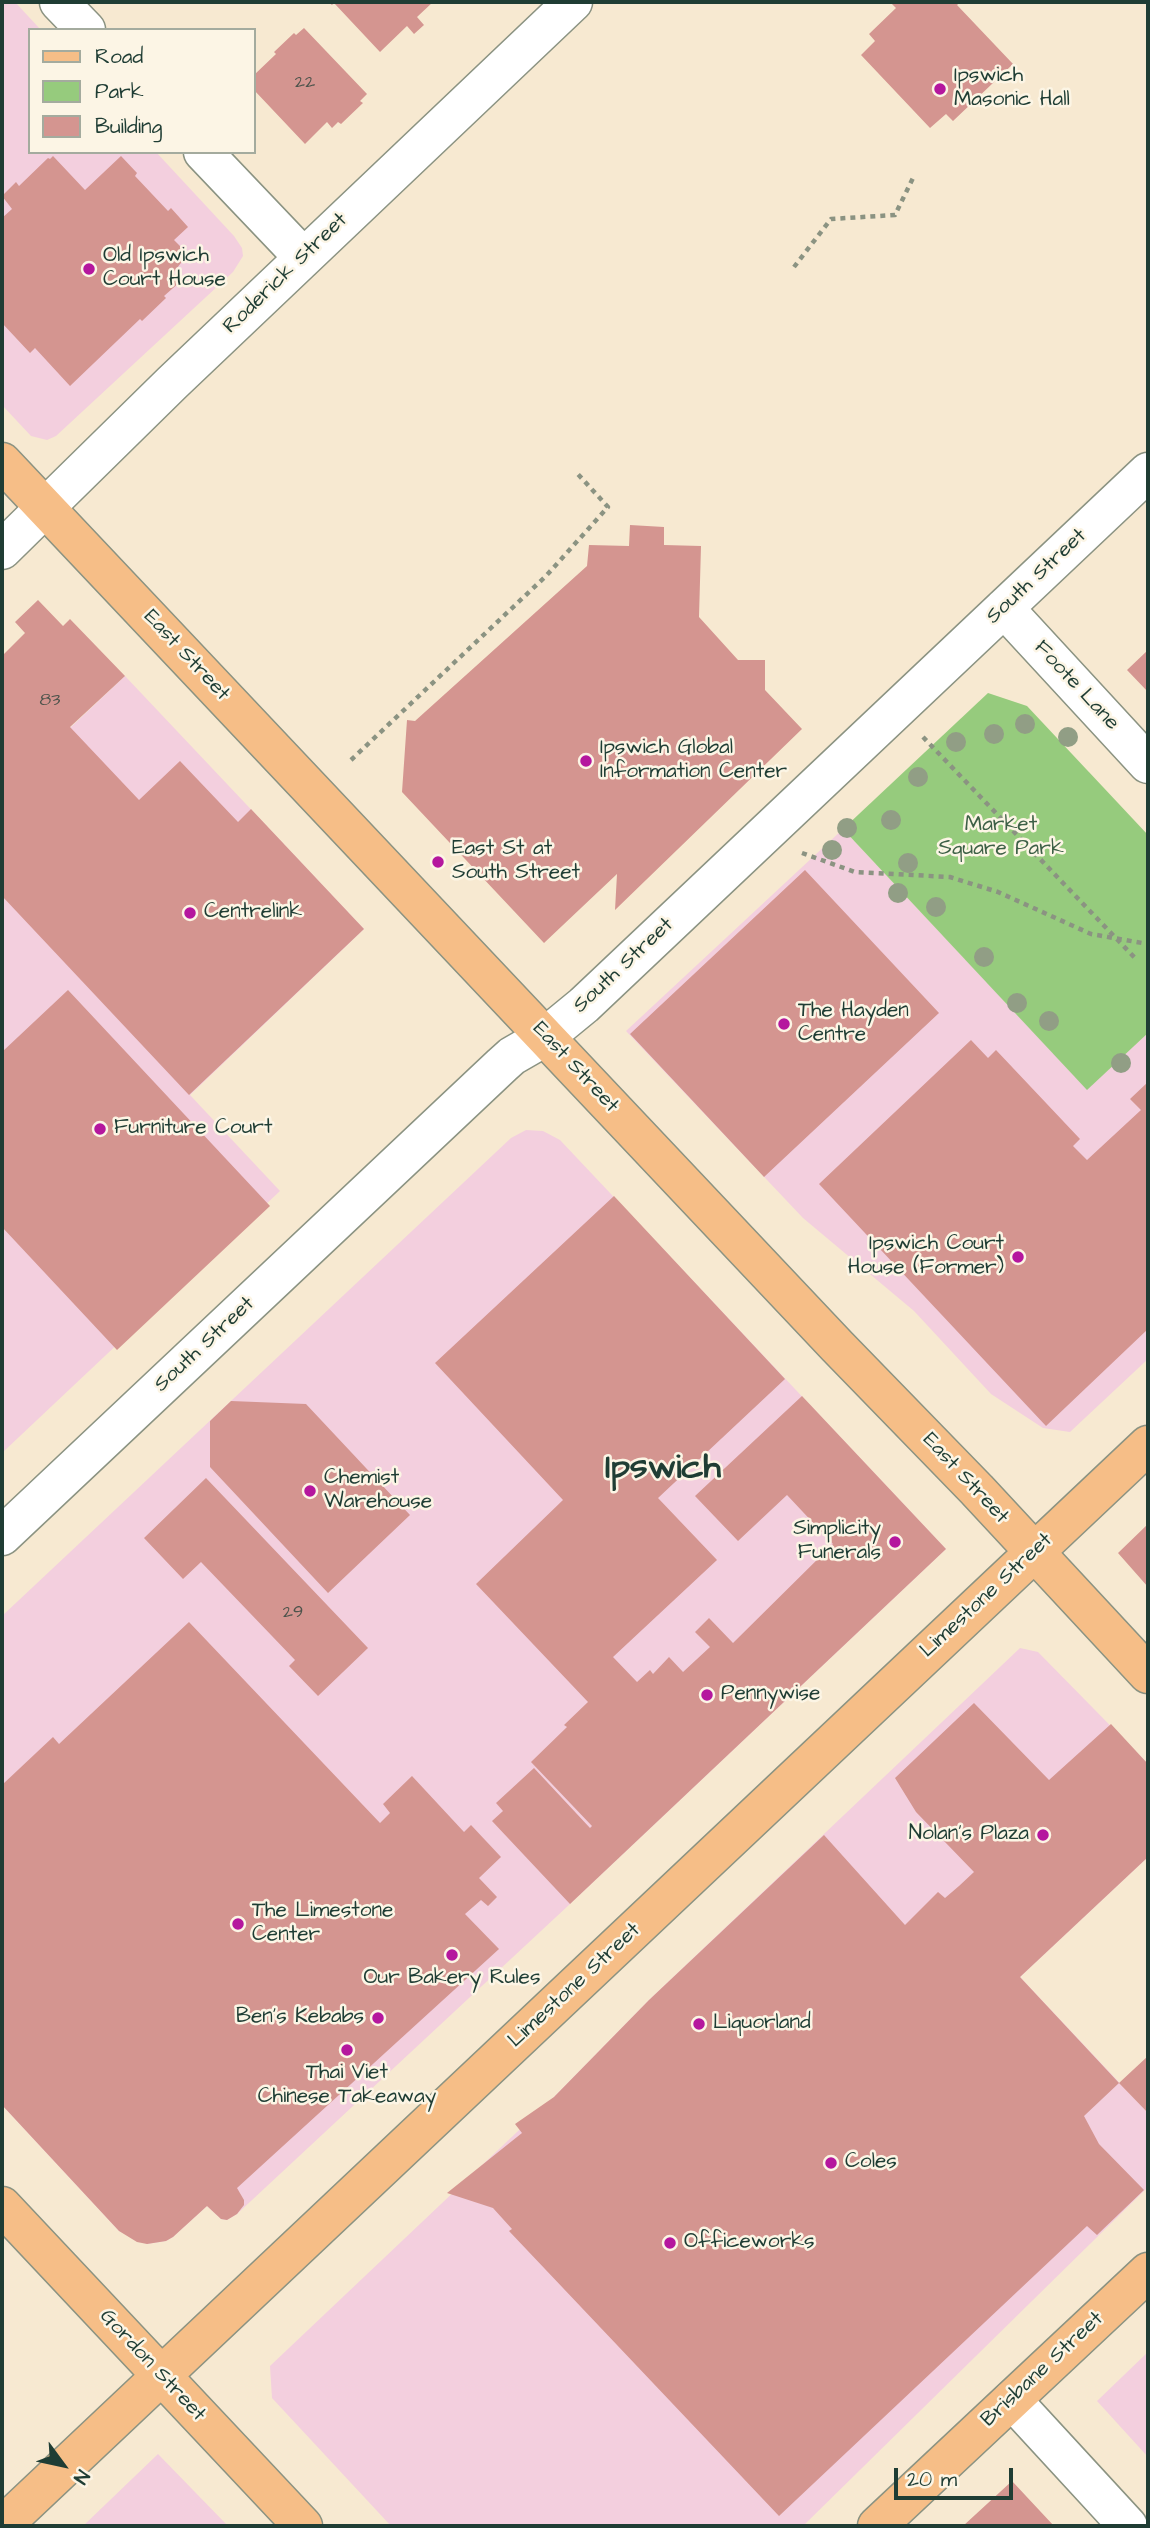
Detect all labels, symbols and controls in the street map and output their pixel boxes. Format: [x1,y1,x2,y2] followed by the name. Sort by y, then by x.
[28,28,256,154] legend
[95,42,143,71] text: Road
[954,64,1070,114] place label: Ipswich Masonic Hall
[295,72,315,94] house number: 22
[95,77,144,106] text: Park
[932,81,948,97] marker: Ipswich Masonic Hall
[95,112,162,141] text: Building
[219,208,353,340] street label: Roderick Street
[103,244,226,294] place label: Old Ipswich Court House
[81,261,97,277] marker: Old Ipswich Court House
[982,524,1092,630] street label: South Street
[137,605,235,707] street label: East Street
[1028,636,1124,736] street label: Foote Lane
[40,690,60,712] house number: 83
[600,736,787,786] place label: Ipswich Global Information Center
[578,753,594,769] marker: Ipswich Global Information Center
[938,813,1064,863] park label: Market Square Park
[452,837,580,887] place label: East St at South Street
[430,854,446,870] marker: East St at South Street
[204,900,302,926] place label: Centrelink
[182,905,198,921] marker: Centrelink
[569,913,679,1019] street label: South Street
[798,999,909,1049] place label: The Hayden Centre
[776,1016,792,1032] marker: The Hayden Centre
[526,1017,624,1119] street label: East Street
[114,1116,272,1142] place label: Furniture Court
[92,1121,108,1137] marker: Furniture Court
[848,1232,1004,1282] place label: Ipswich Court House (Former)
[1010,1249,1026,1265] marker: Ipswich Court House (Former)
[150,1292,260,1398] street label: South Street
[916,1428,1014,1530] street label: East Street
[605,1449,721,1491] district label: Ipswich
[324,1466,432,1516] place label: Chemist Warehouse
[302,1483,318,1499] marker: Chemist Warehouse
[793,1517,881,1567] place label: Simplicity Funerals
[916,1528,1058,1664] street label: Limestone Street
[887,1534,903,1550] marker: Simplicity Funerals
[283,1602,303,1624] house number: 29
[721,1682,820,1708] place label: Pennywise
[699,1687,715,1703] marker: Pennywise
[909,1822,1029,1848] place label: Nolan's Plaza
[1035,1827,1051,1843] marker: Nolan's Plaza
[252,1899,393,1949] place label: The Limestone Center
[230,1916,246,1932] marker: The Limestone Center
[504,1918,646,2054] street label: Limestone Street
[444,1947,460,1963] marker: Our Bakery Rules
[364,1966,540,1992] place label: Our Bakery Rules
[236,2005,364,2031] place label: Ben's Kebabs
[370,2010,386,2026] marker: Ben's Kebabs
[713,2011,811,2037] place label: Liquorland
[691,2016,707,2032] marker: Liquorland
[339,2042,355,2058] marker: Thai Viet Chinese Takeaway
[258,2061,436,2111] place label: Thai Viet Chinese Takeaway
[845,2150,897,2176] place label: Coles
[823,2155,839,2171] marker: Coles
[684,2230,815,2256] place label: Officeworks
[662,2235,678,2251] marker: Officeworks
[94,2305,210,2427] street label: Gordon Street
[977,2307,1109,2433] street label: Brisbane Street
[28,2430,98,2500] north arrow
[898,2454,1017,2498] scale bar
[66,2464,96,2489] text: N
[907,2465,957,2494] text: 20 m

